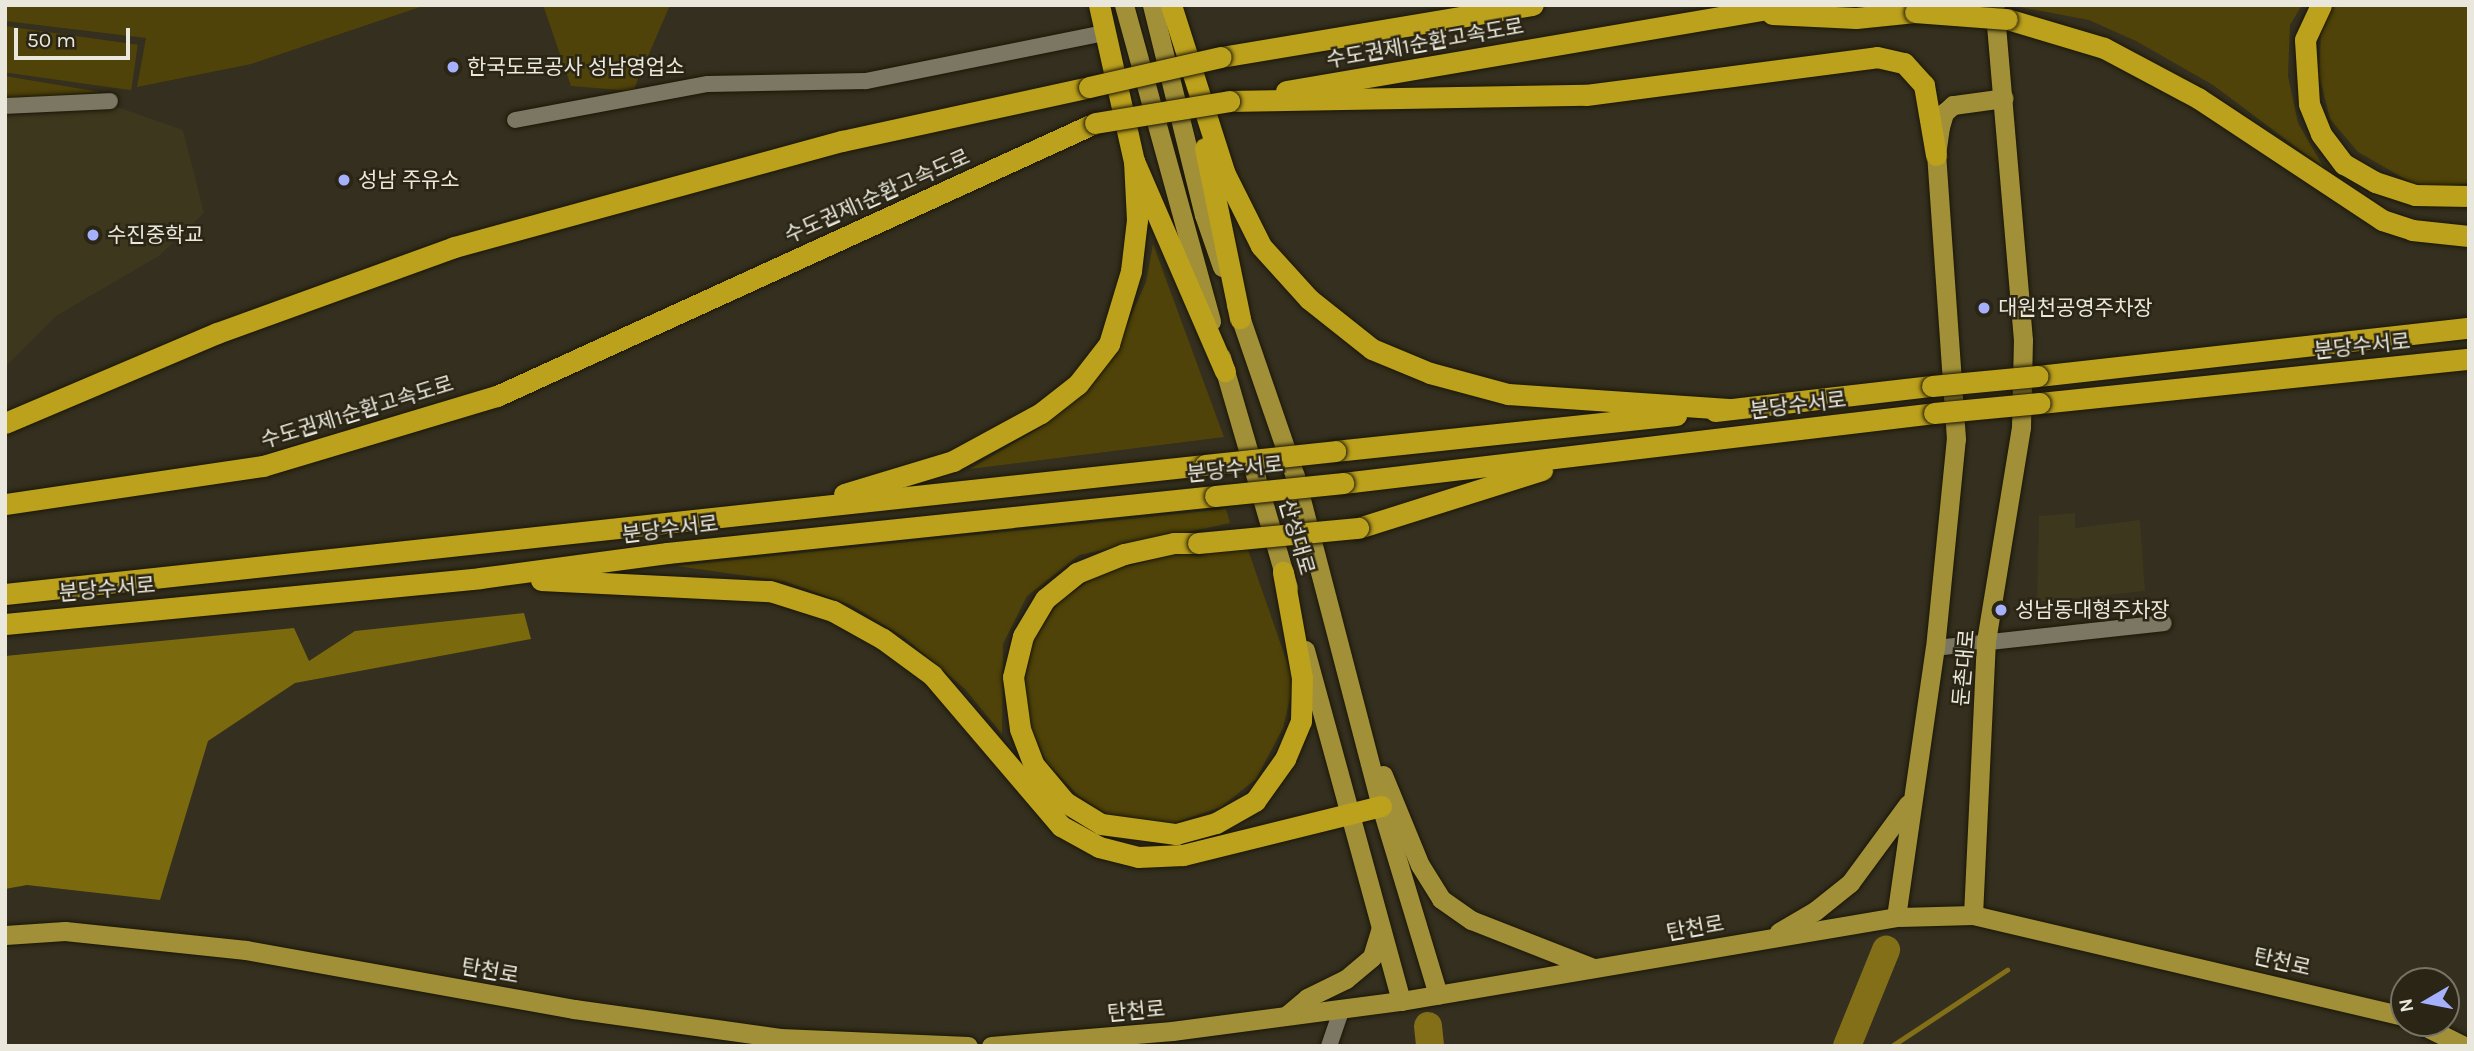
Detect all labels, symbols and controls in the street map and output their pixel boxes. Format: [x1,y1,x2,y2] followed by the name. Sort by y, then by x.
[1324,13,1526,73] street label: 수도권제1순환고속도로
[18,14,133,58] scale bar
[27,28,76,52] text: 50 m
[467,54,685,80] place label: 한국도로공사 성남영업소
[445,59,461,75] marker: 한국도로공사 성남영업소
[780,144,974,248] street label: 수도권제1순환고속도로
[358,167,460,193] place label: 성남 주유소
[336,172,352,188] marker: 성남 주유소
[107,222,204,248] place label: 수진중학교
[85,227,101,243] marker: 수진중학교
[1998,295,2153,321] place label: 대원천공영주차장
[1976,300,1992,316] marker: 대원천공영주차장
[2313,328,2411,364] street label: 분당수서로
[258,371,456,453] street label: 수도권제1순환고속도로
[1749,387,1847,423] street label: 분당수서로
[1186,451,1284,487] street label: 분당수서로
[1274,496,1320,578] street label: 산성대로
[621,511,719,547] street label: 분당수서로
[58,572,156,606] street label: 분당수서로
[2015,597,2170,623] place label: 성남동대형주차장
[1993,602,2009,618] marker: 성남동대형주차장
[1948,628,1980,708] street label: 둔촌대로
[1664,911,1726,945] street label: 탄천로
[2251,943,2313,981] street label: 탄천로
[459,954,521,988] street label: 탄천로
[2390,967,2460,1037] north arrow
[1106,996,1166,1026] street label: 탄천로
[2394,997,2418,1014] text: N

